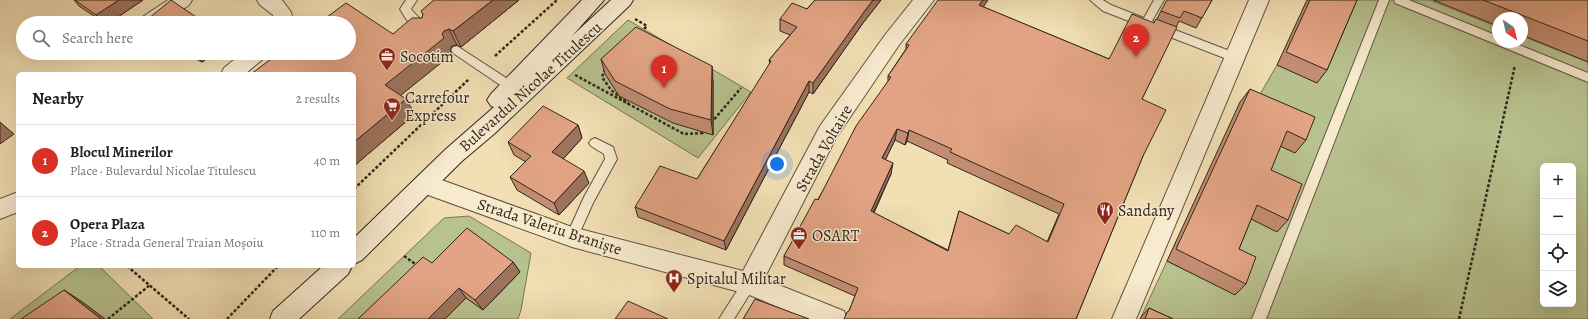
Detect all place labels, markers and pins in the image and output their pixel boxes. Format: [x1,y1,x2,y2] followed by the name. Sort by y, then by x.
[1123,24,1149,57] pin: 2
[377,46,397,71] office icon: Socotim
[400,46,454,68] place label: Socotim
[651,55,677,88] pin: 1
[405,87,469,127] place label: Carrefour Express
[382,96,402,121] supermarket icon: Carrefour Express
[1095,200,1115,225] restaurant icon: Sandany
[1118,200,1175,222] place label: Sandany
[789,225,809,250] office icon: OSART
[812,225,860,247] place label: OSART
[664,268,684,293] hospital icon: Spitalul Militar
[687,268,786,290] place label: Spitalul Militar

